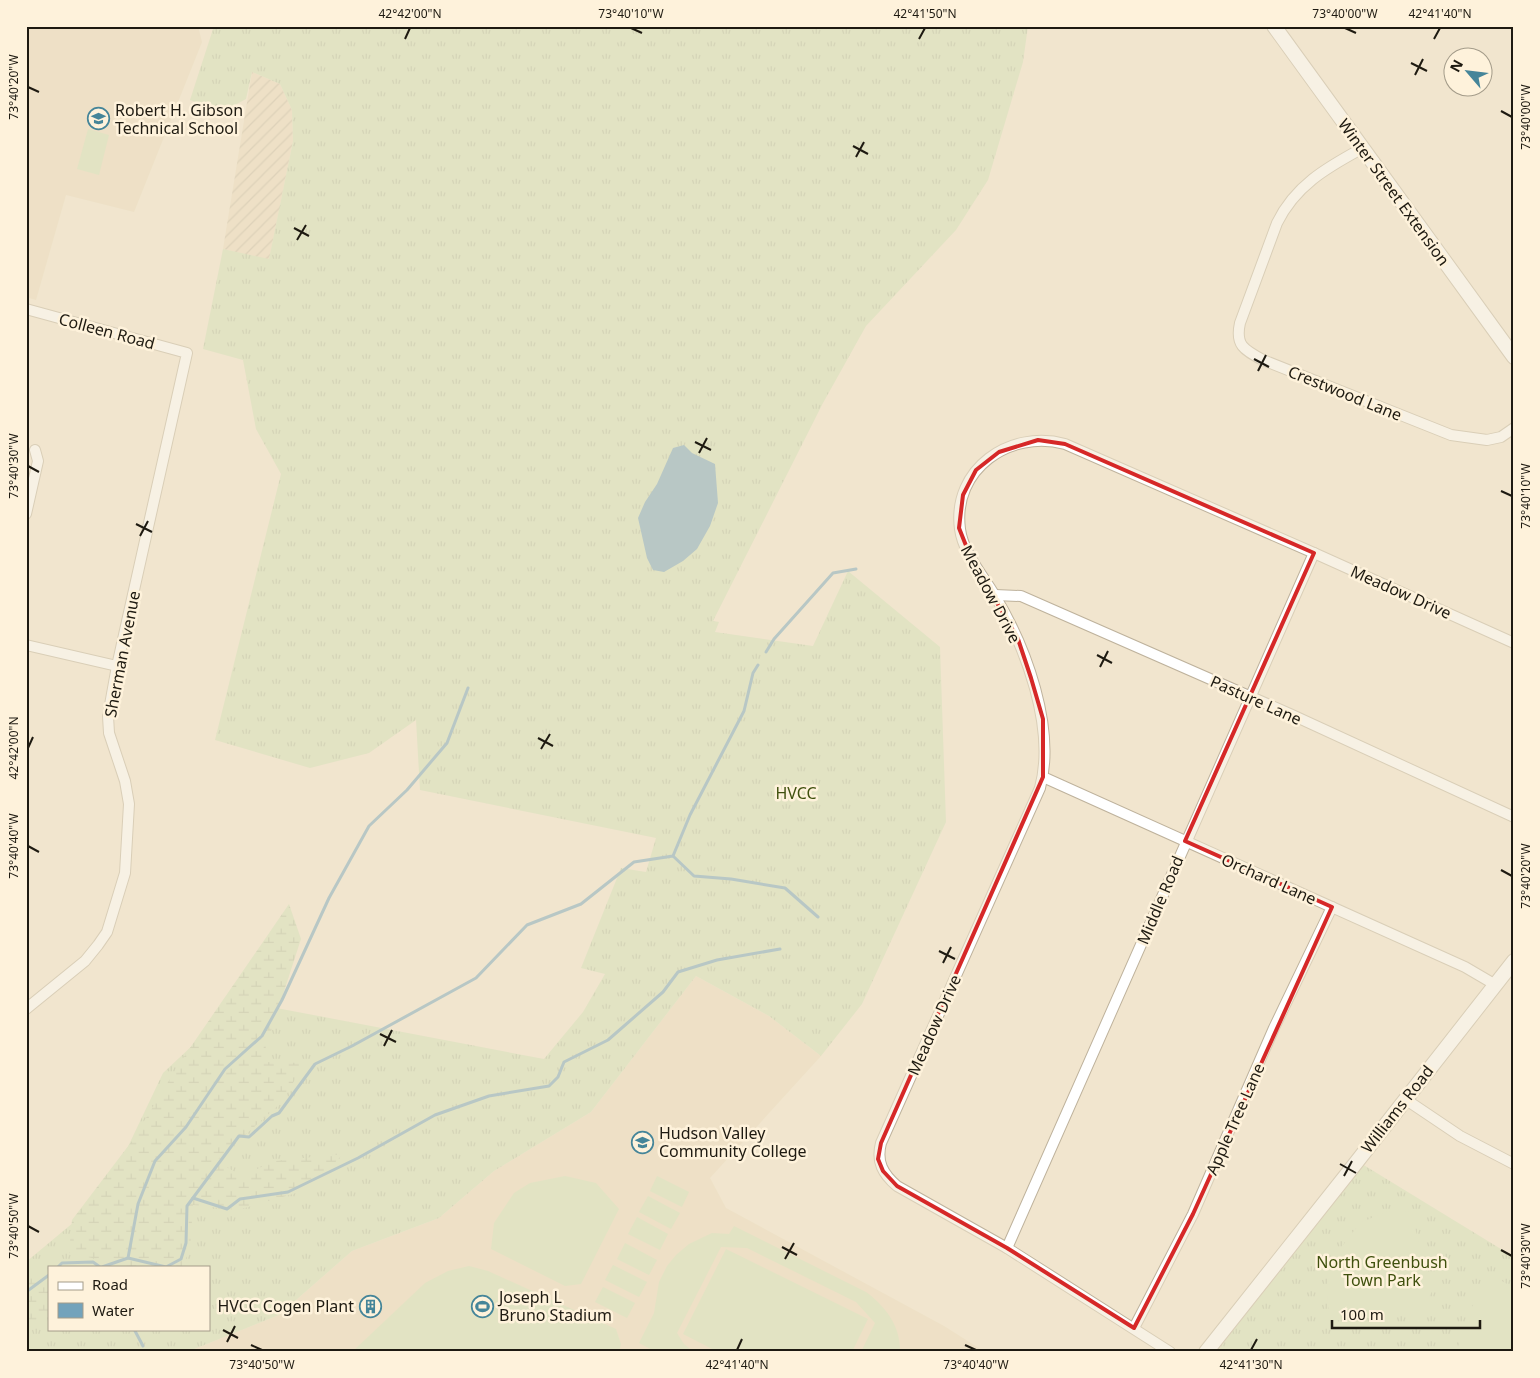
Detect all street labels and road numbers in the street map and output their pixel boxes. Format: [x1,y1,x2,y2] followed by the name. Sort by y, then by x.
[1333,114,1455,270] street label: Winter Street Extension
[57,308,157,354] street label: Colleen Road
[1285,360,1405,426] street label: Crestwood Lane
[956,541,1026,647] street label: Meadow Drive
[1347,560,1455,624] street label: Meadow Drive
[99,589,145,719] street label: Sherman Avenue
[1207,670,1305,730] street label: Pasture Lane
[1218,848,1320,910] street label: Orchard Lane
[1131,852,1189,948] street label: Middle Road
[902,971,966,1079] street label: Meadow Drive
[1201,1060,1269,1178] street label: Apple Tree Lane
[1356,1061,1438,1157] street label: Williams Road

